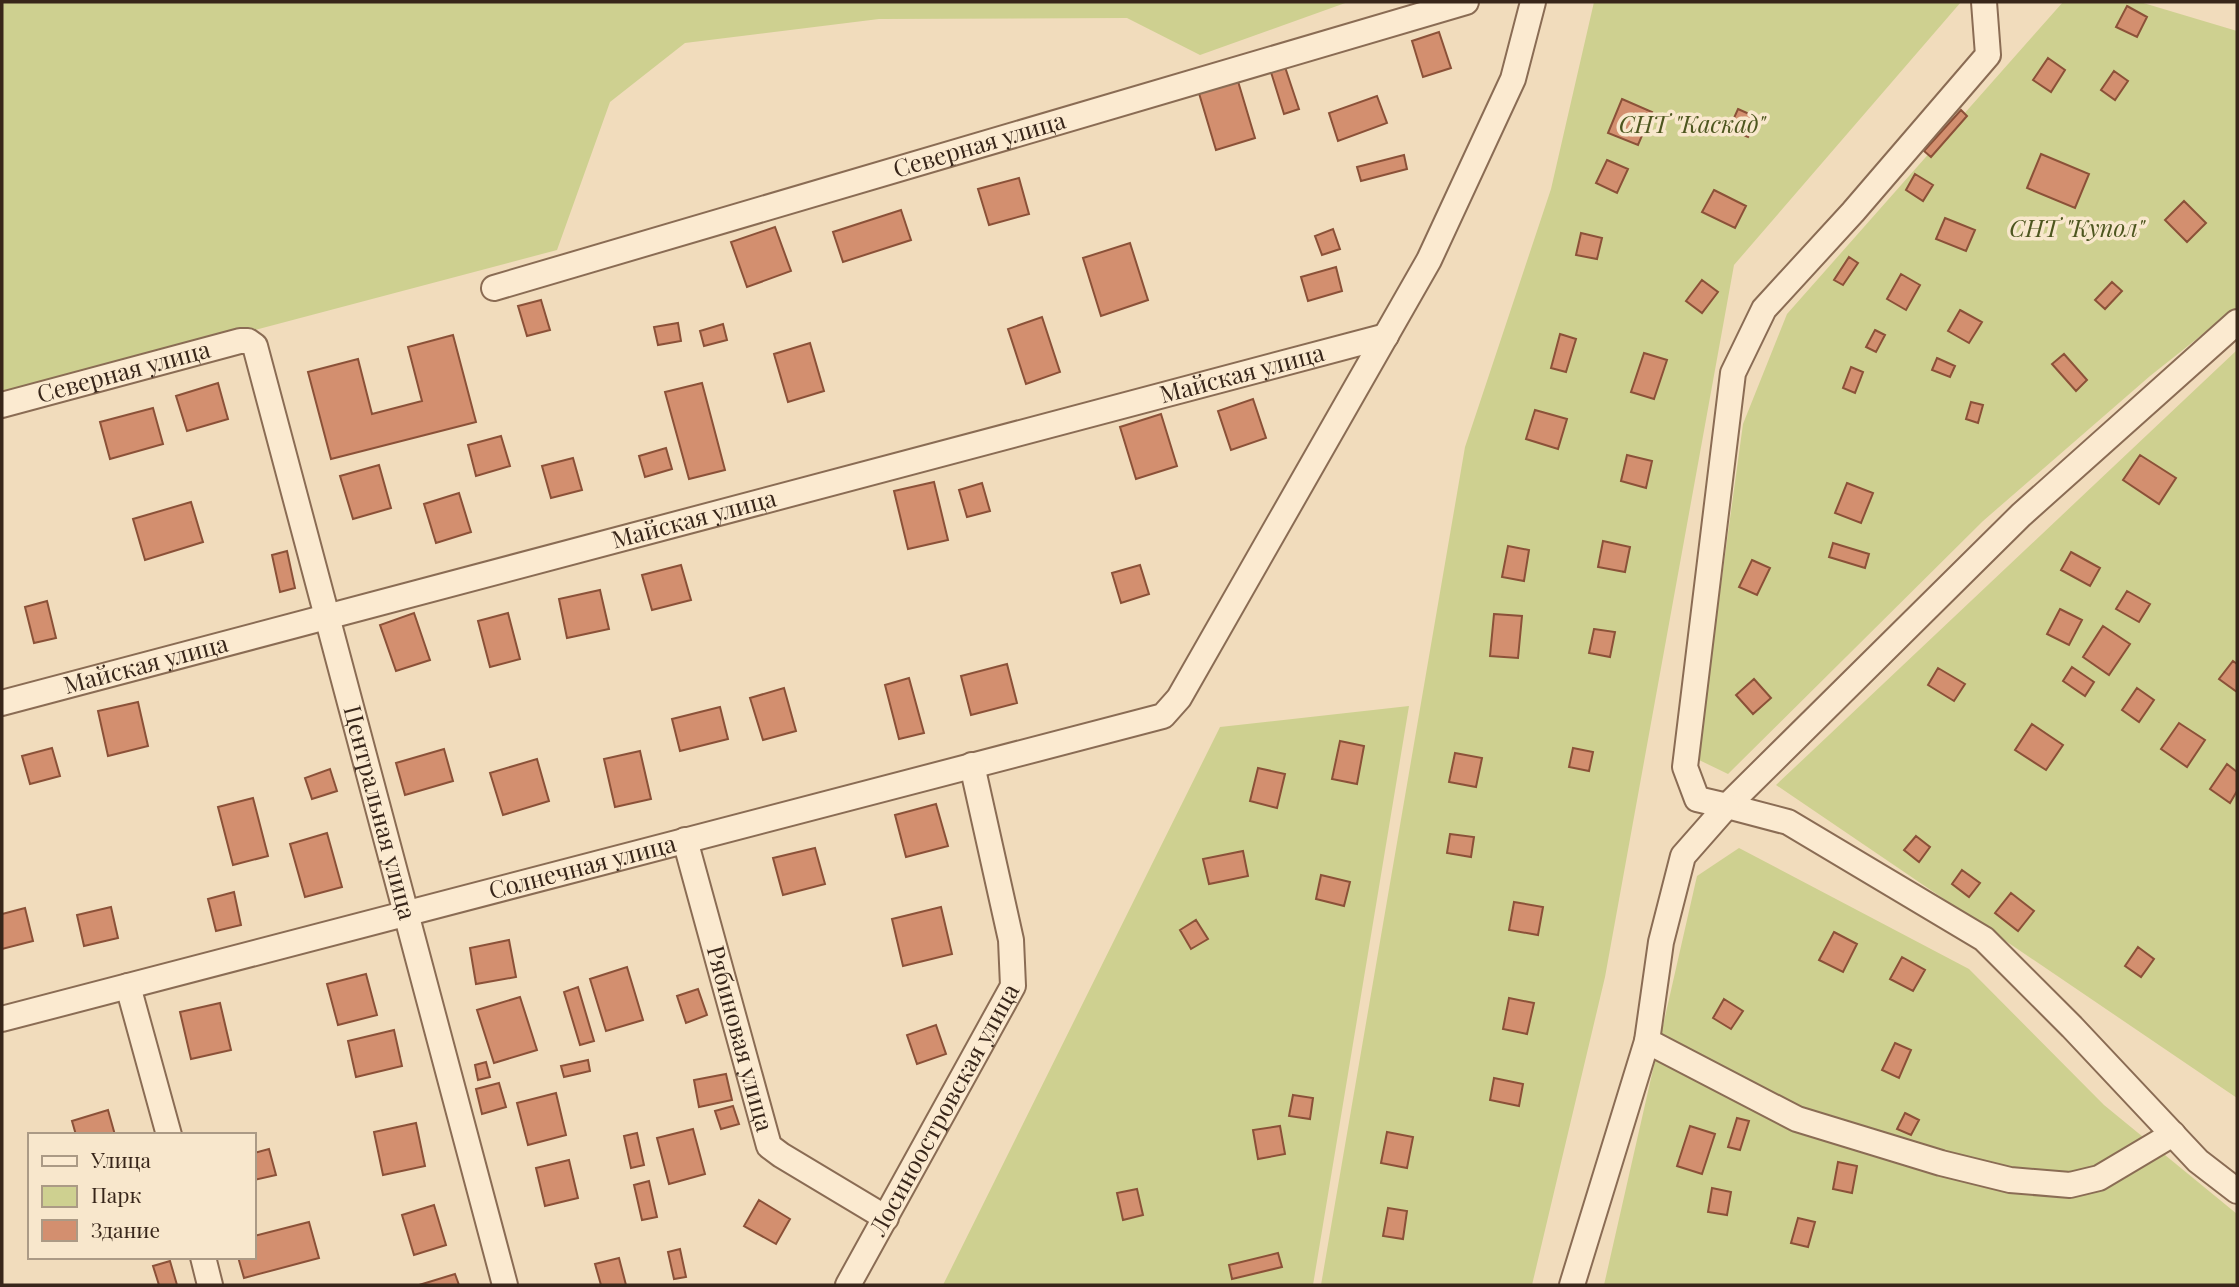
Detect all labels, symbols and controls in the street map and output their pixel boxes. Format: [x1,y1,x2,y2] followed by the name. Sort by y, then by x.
[889,103,1069,184] street label: Северная улица
[1619,107,1767,139] park label: СНТ "Каскад"
[2009,211,2147,243] park label: СНТ "Купол"
[33,332,213,409] street label: Северная улица
[1156,335,1327,409] street label: Майская улица
[608,480,779,555] street label: Майская улица
[60,626,231,700] street label: Майская улица
[337,702,425,923] street label: Центральная улица
[485,826,679,905] street label: Солнечная улица
[701,942,782,1135] street label: Рябиновая улица
[860,977,1025,1242] street label: Лосиноостровская улица
[28,1133,256,1259] legend
[90,1145,152,1173] text: Улица
[91,1180,141,1208] text: Парк
[91,1215,160,1243] text: Здание

